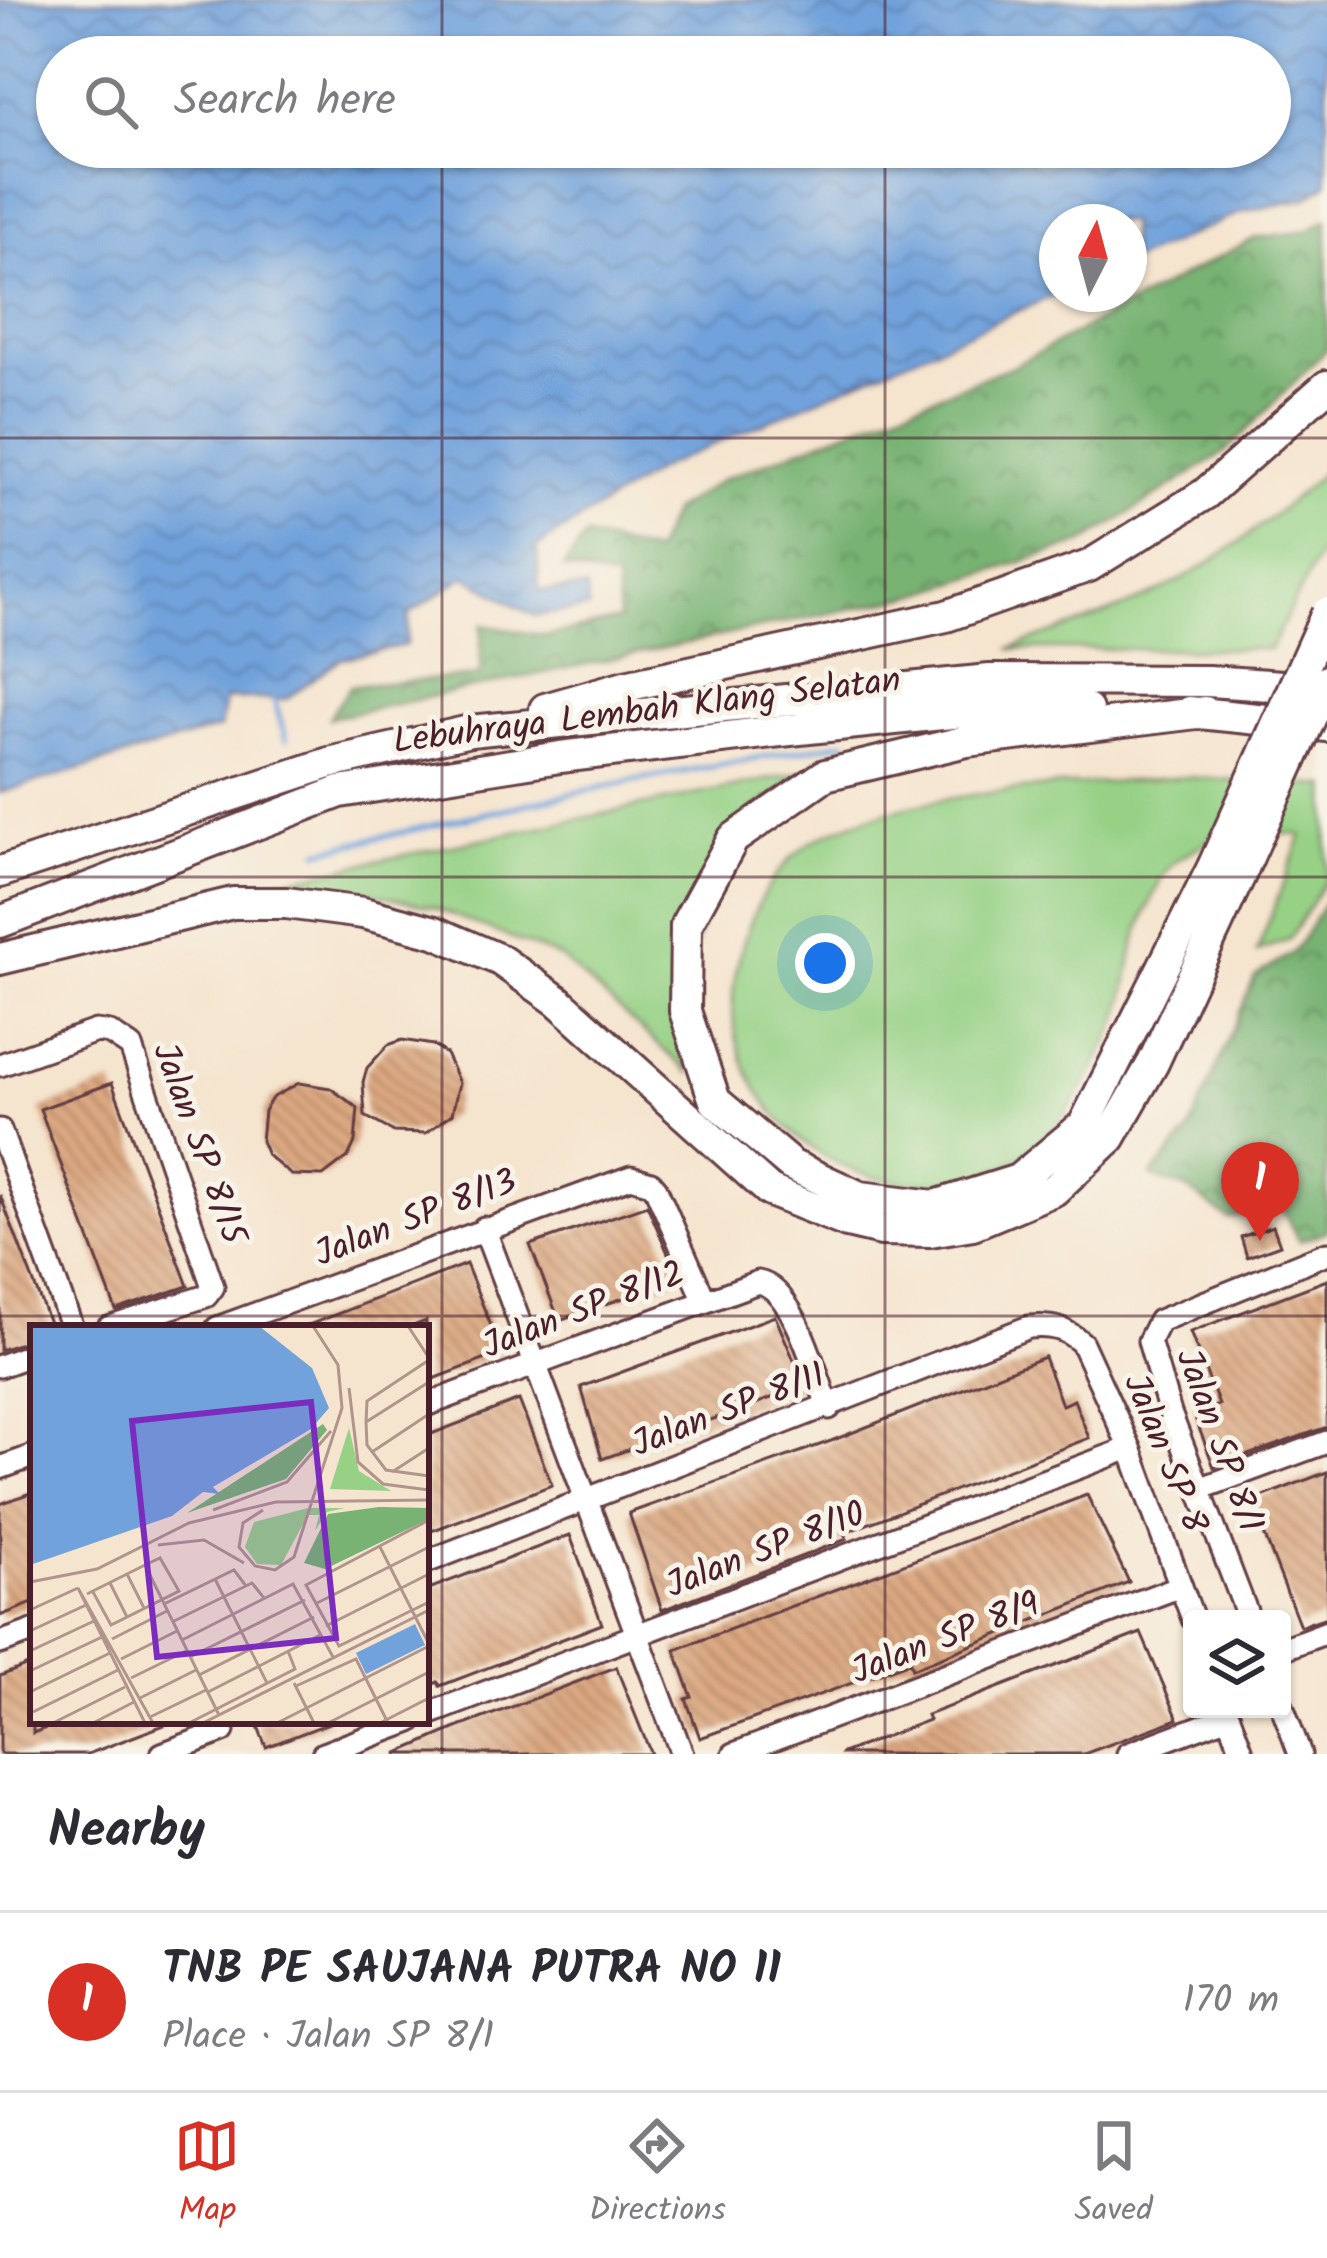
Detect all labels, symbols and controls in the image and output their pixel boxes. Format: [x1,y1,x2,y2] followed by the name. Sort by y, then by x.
[36,36,1291,168] search box
[174,66,396,138] text: Search here
[78,69,144,135] icon: search
[1039,204,1147,312] north arrow
[390,653,904,771] street label: Lebuhraya Lembah Klang Selatan
[795,933,855,993] your location
[135,1035,262,1255] street label: Jalan SP 8/15
[1221,1142,1299,1241] pin: 1
[307,1154,525,1284] street label: Jalan SP 8/13
[474,1246,694,1376] street label: Jalan SP 8/12
[30,1325,429,1724] inset map
[1165,1343,1271,1539] street label: Jalan SP 8/1
[624,1348,834,1474] street label: Jalan SP 8/11
[1113,1368,1215,1540] street label: Jalan SP 8
[658,1487,874,1615] street label: Jalan SP 8/10
[843,1577,1049,1701] street label: Jalan SP 8/9
[1183,1610,1291,1718] map controls
[1183,1610,1291,1718] button: layers
[48,1792,205,1873] text: Nearby
[162,1935,781,2007] text: TNB PE SAUJANA PUTRA NO 11
[81,1971,93,2033] text: 1
[1183,1971,1279,2033] text: 170 m
[162,2007,494,2069] text: Place · Jalan SP 8/1
[174,2113,240,2238] tab: Map
[589,2113,726,2238] tab: Directions
[1074,2113,1153,2238] tab: Saved

